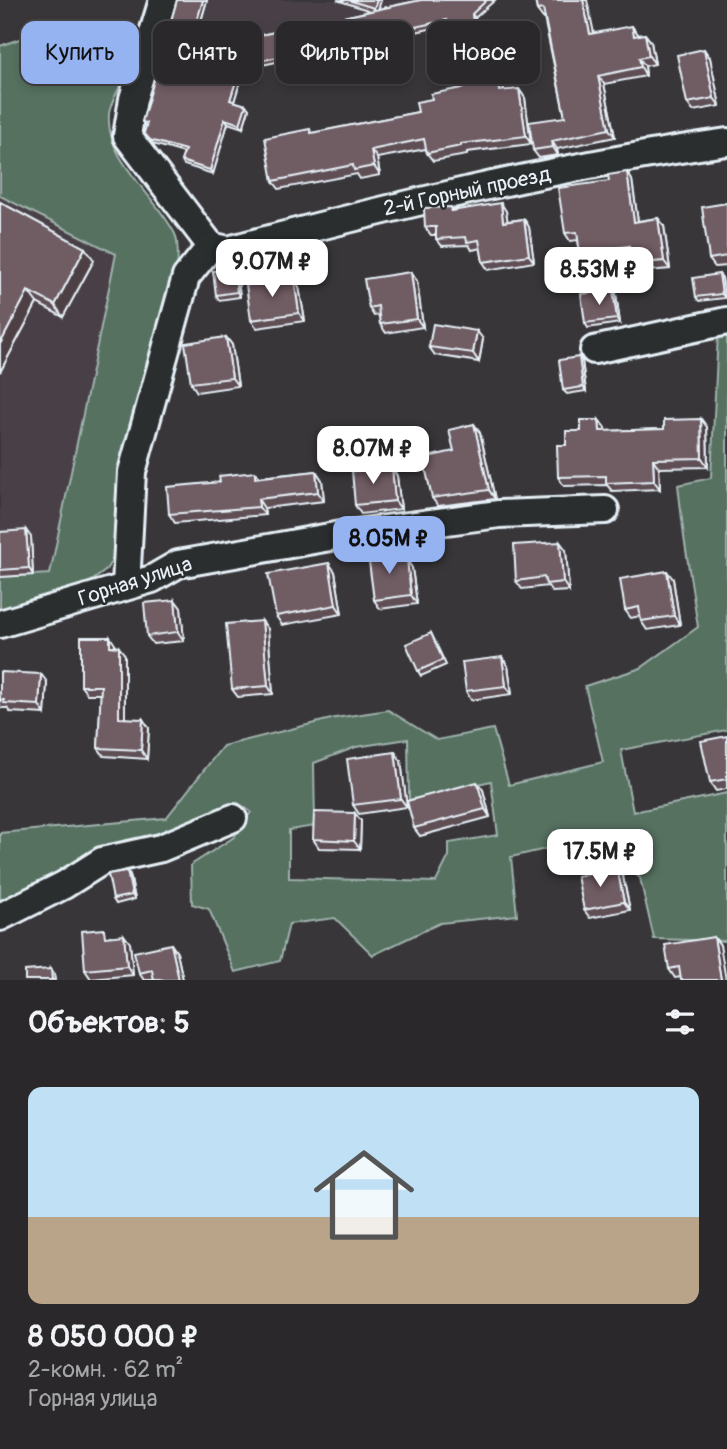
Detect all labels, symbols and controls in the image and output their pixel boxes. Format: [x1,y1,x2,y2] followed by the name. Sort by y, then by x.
[21,21,139,84] chip: Купить
[153,21,262,84] chip: Снять
[276,21,413,84] chip: Фильтры
[427,21,540,84] chip: Новое
[381,161,554,222] street label: 2-й Горный проезд
[207,240,337,299] pin: 9.07M ₽
[232,247,312,276] text: 9.07M ₽
[534,247,664,307] pin: 8.53M ₽
[560,255,638,284] text: 8.53M ₽
[308,426,438,486] pin: 8.07M ₽
[333,434,413,463] text: 8.07M ₽
[324,516,454,576] pin: 8.05M ₽
[349,524,429,553] text: 8.05M ₽
[75,550,196,613] street label: Горная улица
[535,830,665,889] pin: 17.5M ₽
[563,837,637,866] text: 17.5M ₽
[661,1003,699,1041] icon: filters
[28,1004,190,1041] text: Объектов: 5
[301,1132,427,1258] icon: home
[28,1318,199,1355] text: 8 050 000 ₽
[28,1355,183,1384] text: 2-комн. · 62 m²
[28,1384,157,1413] text: Горная улица

